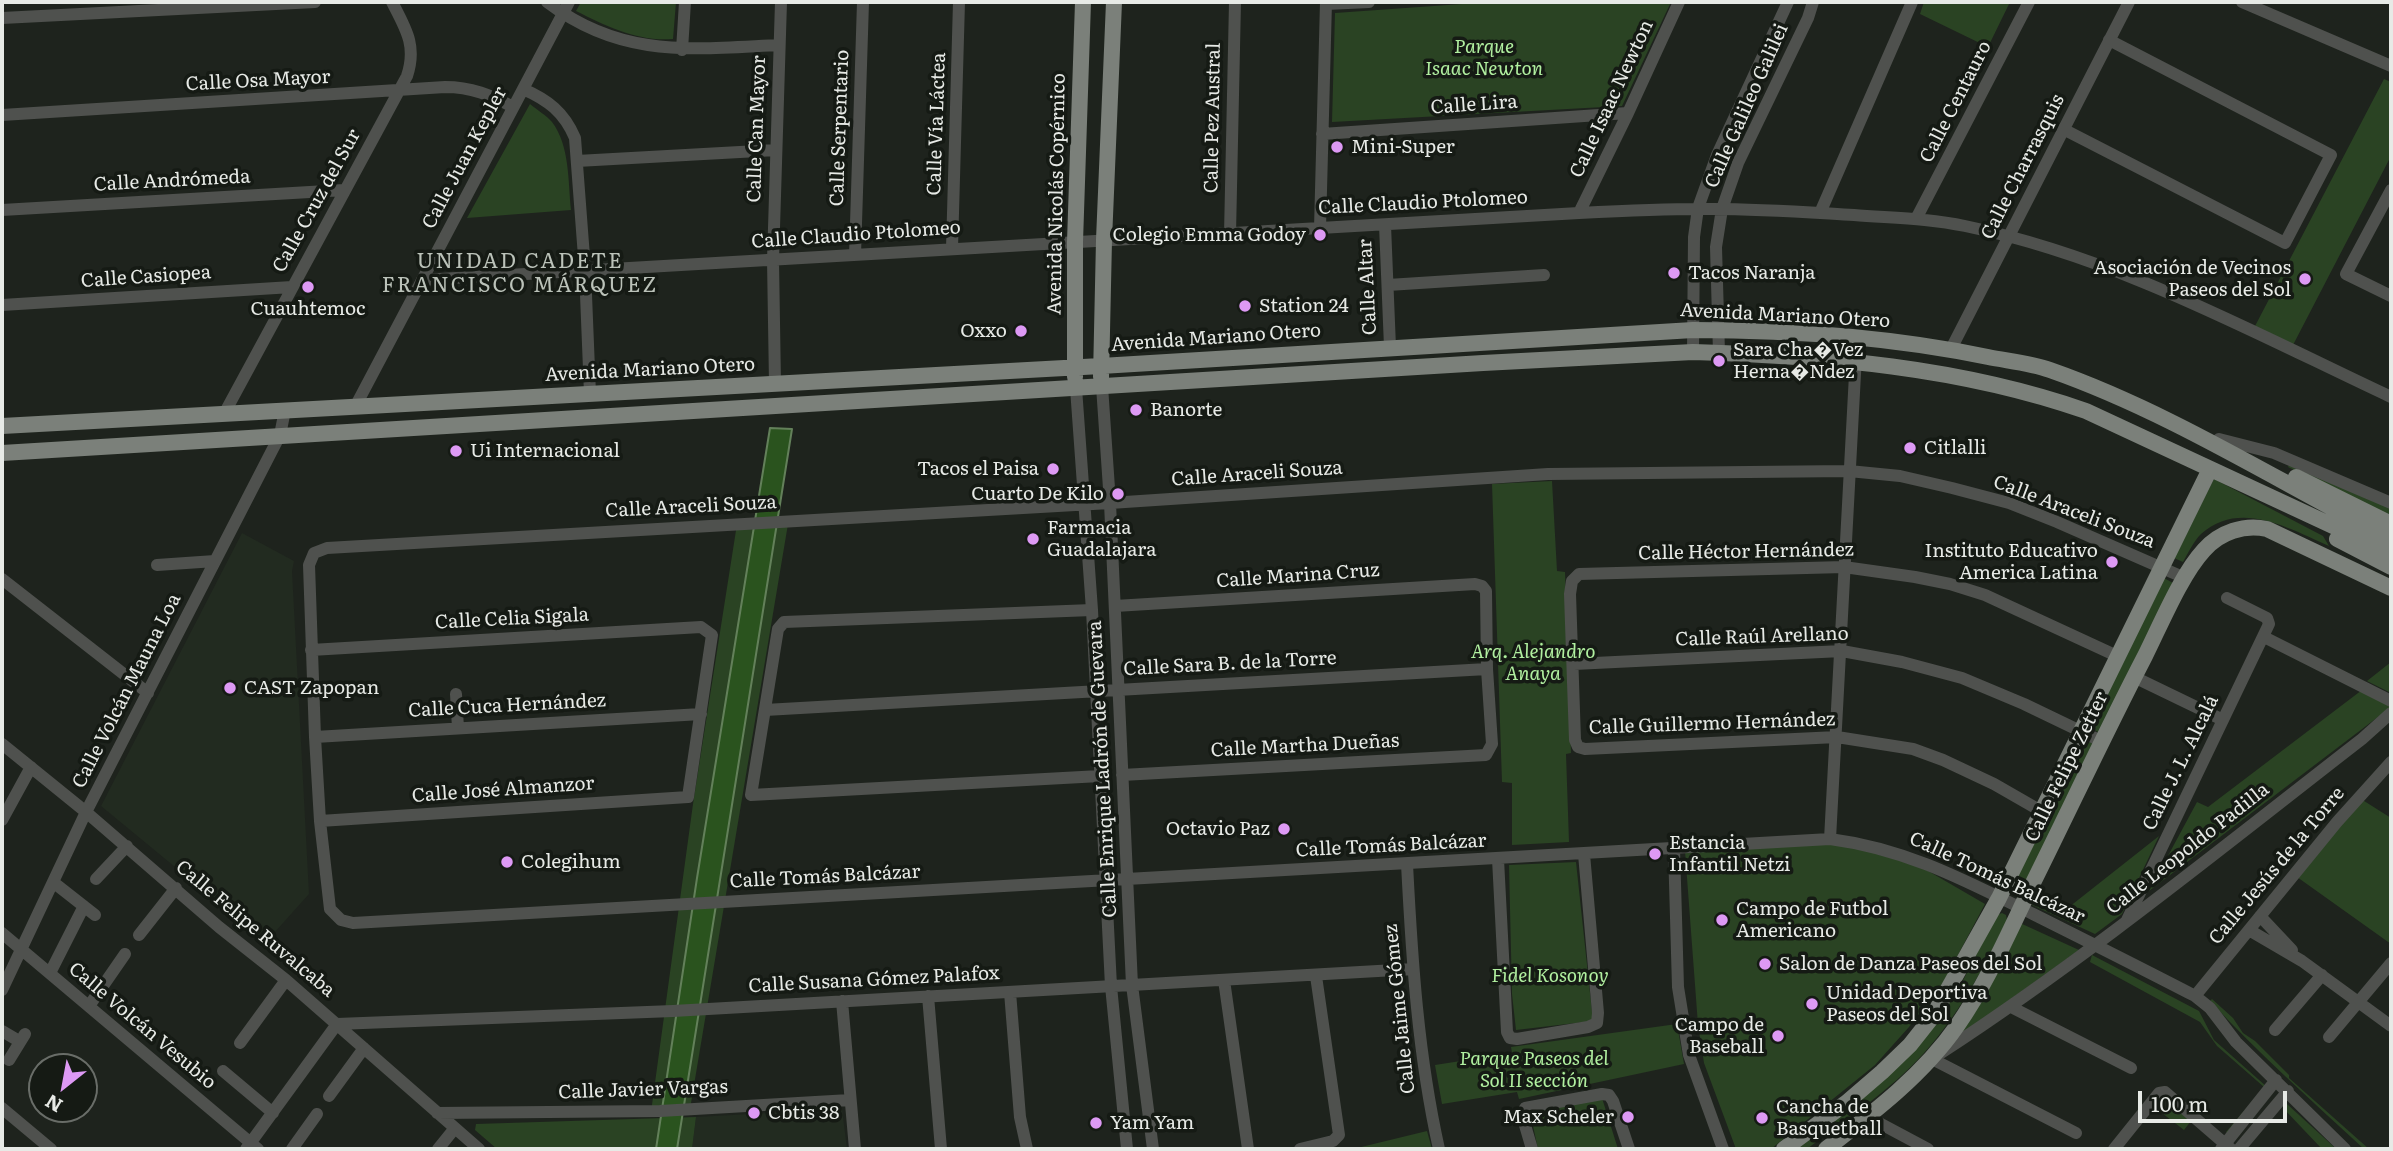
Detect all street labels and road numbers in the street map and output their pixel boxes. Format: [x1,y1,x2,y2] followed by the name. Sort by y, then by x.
[1565,16,1659,182] street label: Calle Isaac Newton
[1701,20,1793,192] street label: Calle Galileo Galilei
[1915,37,1997,167] street label: Calle Centauro
[1200,43,1226,193] street label: Calle Pez Austral
[826,49,854,207] street label: Calle Serpentario
[923,52,951,196] street label: Calle Vía Láctea
[743,55,771,203] street label: Calle Can Mayor
[185,66,331,96] street label: Calle Osa Mayor
[1043,73,1071,315] street label: Avenida Nicolás Copérnico
[418,83,512,233] street label: Calle Juan Kepler
[1430,91,1518,119] street label: Calle Lira
[1977,91,2069,243] street label: Calle Charrasquis
[268,125,366,277] street label: Calle Cruz del Sur
[93,166,251,196] street label: Calle Andrómeda
[1318,186,1528,220] street label: Calle Claudio Ptolomeo
[750,216,962,254] street label: Calle Claudio Ptolomeo
[1354,238,1382,336] street label: Calle Altar
[80,261,212,293] street label: Calle Casiopea
[1679,299,1891,333] street label: Avenida Mariano Otero
[1110,319,1322,357] street label: Avenida Mariano Otero
[544,353,756,387] street label: Avenida Mariano Otero
[1171,457,1343,491] street label: Calle Araceli Souza
[1990,471,2158,553] street label: Calle Araceli Souza
[605,491,777,523] street label: Calle Araceli Souza
[1638,539,1854,565] street label: Calle Héctor Hernández
[1216,559,1380,593] street label: Calle Marina Cruz
[68,590,186,792] street label: Calle Volcán Mauna Loa
[434,604,590,634] street label: Calle Celia Sigala
[1084,620,1122,918] street label: Calle Enrique Ladrón de Guevara
[1675,623,1849,651] street label: Calle Raúl Arellano
[1123,647,1337,681] street label: Calle Sara B. de la Torre
[2021,688,2113,846] street label: Calle Felipe Zetter
[408,689,606,723] street label: Calle Cuca Hernández
[2138,692,2224,834] street label: Calle J. L. Alcalá
[1588,708,1836,740] street label: Calle Guillermo Hernández
[1210,730,1400,762] street label: Calle Martha Dueñas
[411,772,595,808] street label: Calle José Almanzor
[2102,778,2274,920] street label: Calle Leopoldo Padilla
[2204,783,2350,949] street label: Calle Jesús de la Torre
[1906,827,2088,929] street label: Calle Tomás Balcázar
[1295,830,1487,862] street label: Calle Tomás Balcázar
[171,856,339,1002] street label: Calle Felipe Ruvalcaba
[729,861,921,893] street label: Calle Tomás Balcázar
[1380,923,1420,1095] street label: Calle Jaime Gómez
[64,958,220,1094] street label: Calle Volcán Vesubio
[748,962,1000,998] street label: Calle Susana Gómez Palafox
[558,1076,728,1104] street label: Calle Javier Vargas

